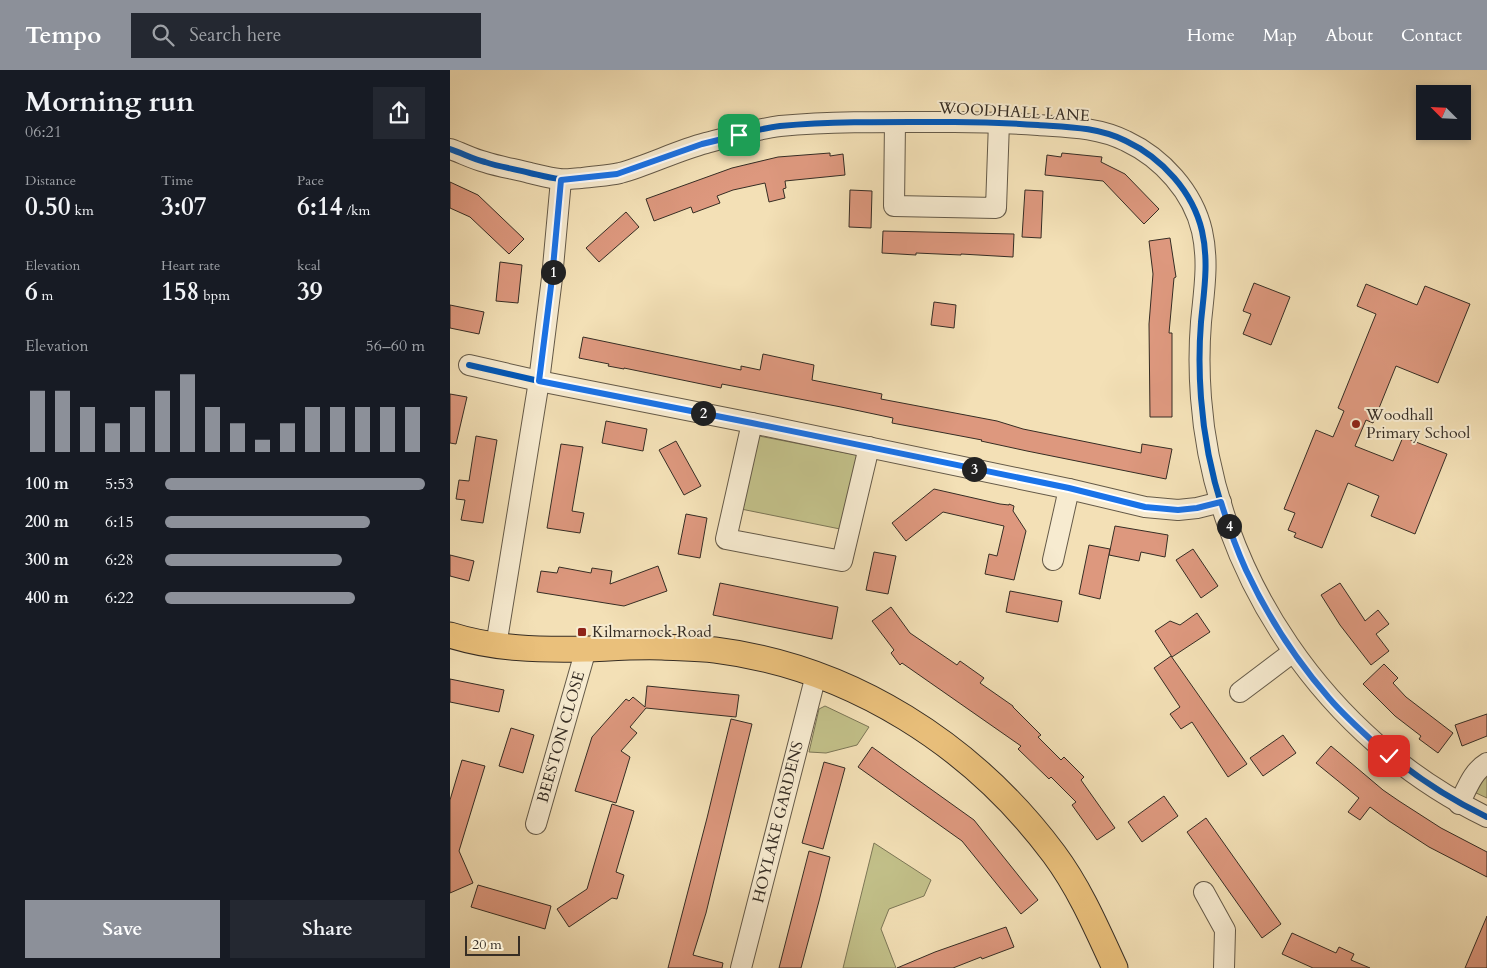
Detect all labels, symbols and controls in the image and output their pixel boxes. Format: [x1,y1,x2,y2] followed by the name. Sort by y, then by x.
[131,13,481,58] search box
[25,19,101,52] text: Tempo
[149,21,177,49] icon: search
[189,22,281,48] text: Search here
[1187,23,1235,48] text: Home
[1263,23,1297,48] text: Map
[1325,23,1373,48] text: About
[1401,23,1462,48] text: Contact
[25,83,194,121] text: Morning run
[1416,85,1471,140] north arrow
[1416,85,1471,140] map controls
[373,87,425,139] button: share
[937,97,1090,127] street label: WOODHALL LANE
[718,114,760,156] pin
[25,121,62,143] text: 06:21
[725,121,753,149] icon: arrive
[25,171,76,190] text: Distance
[161,171,193,190] text: Time
[297,171,324,190] text: Pace
[25,190,71,224] text: 0.50
[161,190,207,224] text: 3:07
[297,190,343,224] text: 6:14
[71,201,94,220] text: km
[343,201,370,220] text: /km
[25,256,81,275] text: Elevation
[161,256,220,275] text: Heart rate
[297,256,321,275] text: kcal
[540,260,566,284] pin: 1
[550,263,557,282] text: 1
[25,275,38,309] text: 6
[161,275,199,309] text: 158
[297,275,323,309] text: 39
[38,286,53,305] text: m
[199,286,230,305] text: bpm
[25,335,89,357] text: Elevation
[366,335,425,357] text: 56–60 m
[690,400,716,426] pin: 2
[700,404,707,423] text: 2
[1365,404,1470,444] place label: Woodhall Primary School
[1350,418,1362,430] marker: Woodhall Primary School
[962,456,986,482] pin: 3
[971,460,978,479] text: 3
[25,473,69,495] text: 100 m
[105,473,134,495] text: 5:53
[25,511,69,533] text: 200 m
[105,511,134,533] text: 6:15
[1216,514,1242,538] pin: 4
[1226,517,1233,536] text: 4
[25,549,69,571] text: 300 m
[105,549,134,571] text: 6:28
[25,587,69,609] text: 400 m
[105,587,134,609] text: 6:22
[592,621,712,643] place label: Kilmarnock Road
[576,626,588,638] marker: Kilmarnock Road
[532,669,590,805] street label: BEESTON CLOSE
[1368,735,1410,777] pin
[747,739,809,905] street label: HOYLAKE GARDENS
[1375,742,1403,770] icon: check
[25,900,220,958] button: Save
[230,900,425,958] button: Share
[465,933,520,956] scale bar
[472,935,502,954] text: 20 m

